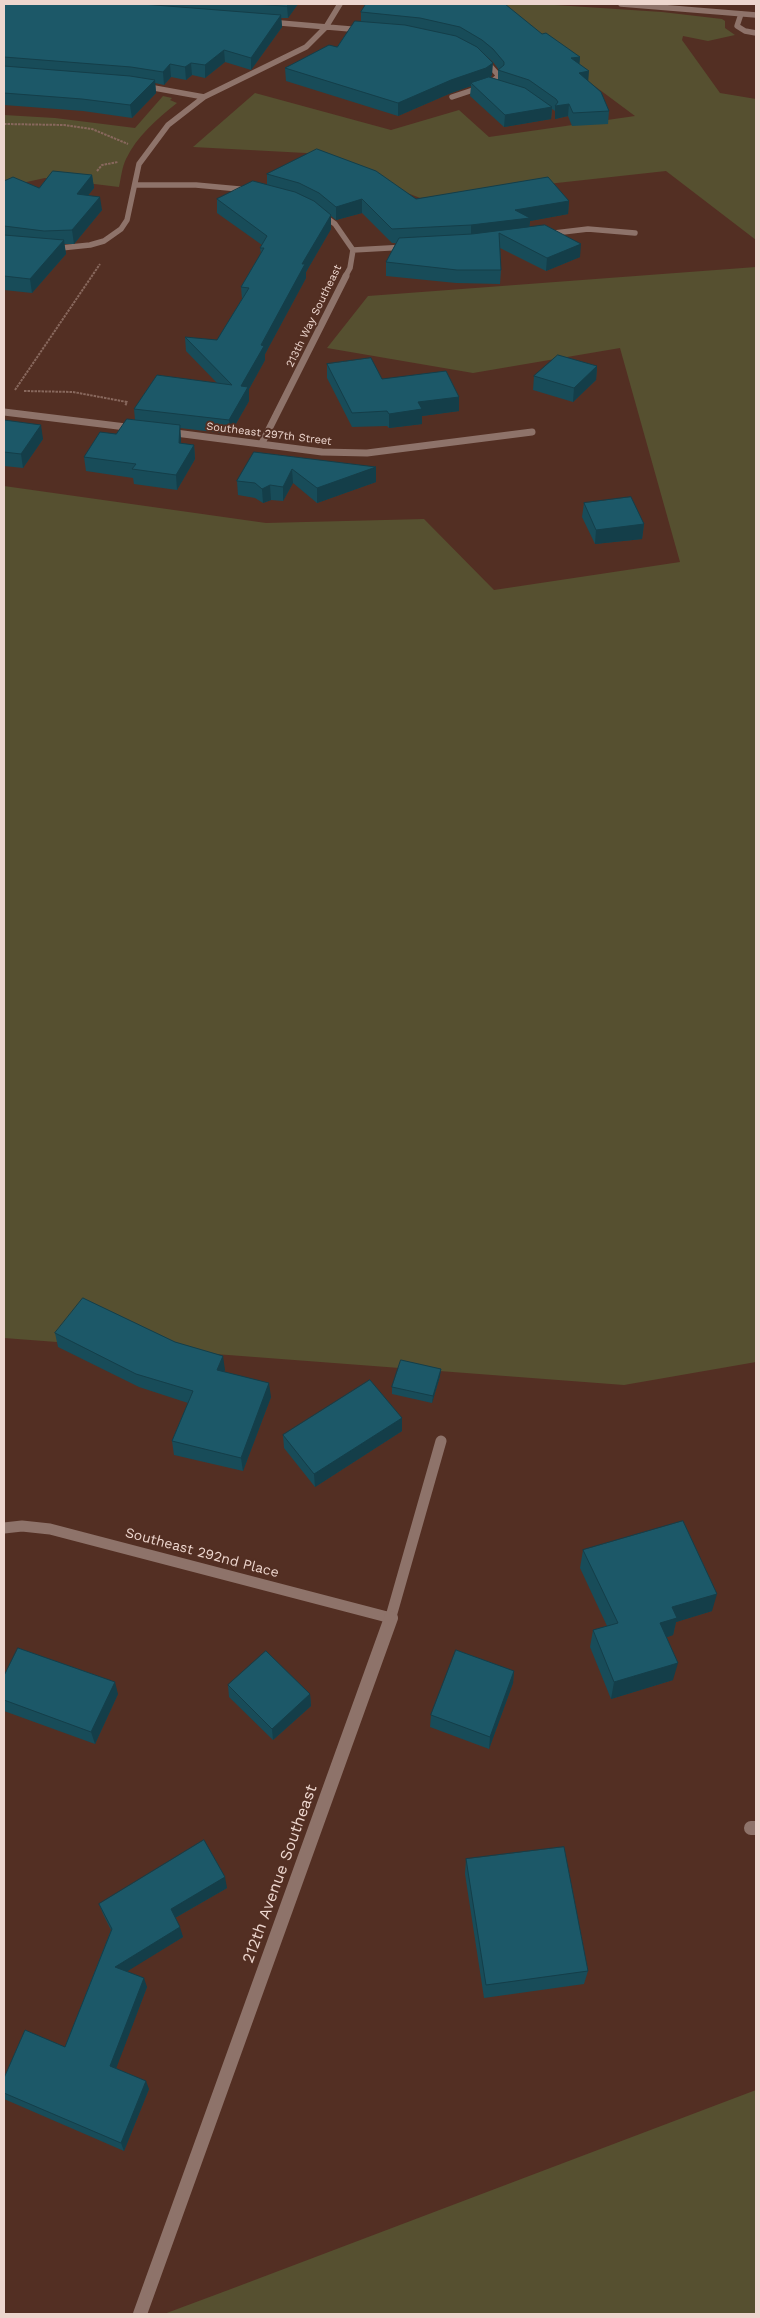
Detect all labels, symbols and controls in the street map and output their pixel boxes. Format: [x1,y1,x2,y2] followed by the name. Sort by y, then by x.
[283,263,345,369] street label: 213th Way Southeast
[206,420,332,448] street label: Southeast 297th Street
[123,1524,281,1582] street label: Southeast 292nd Place
[239,1782,321,1966] street label: 212th Avenue Southeast

